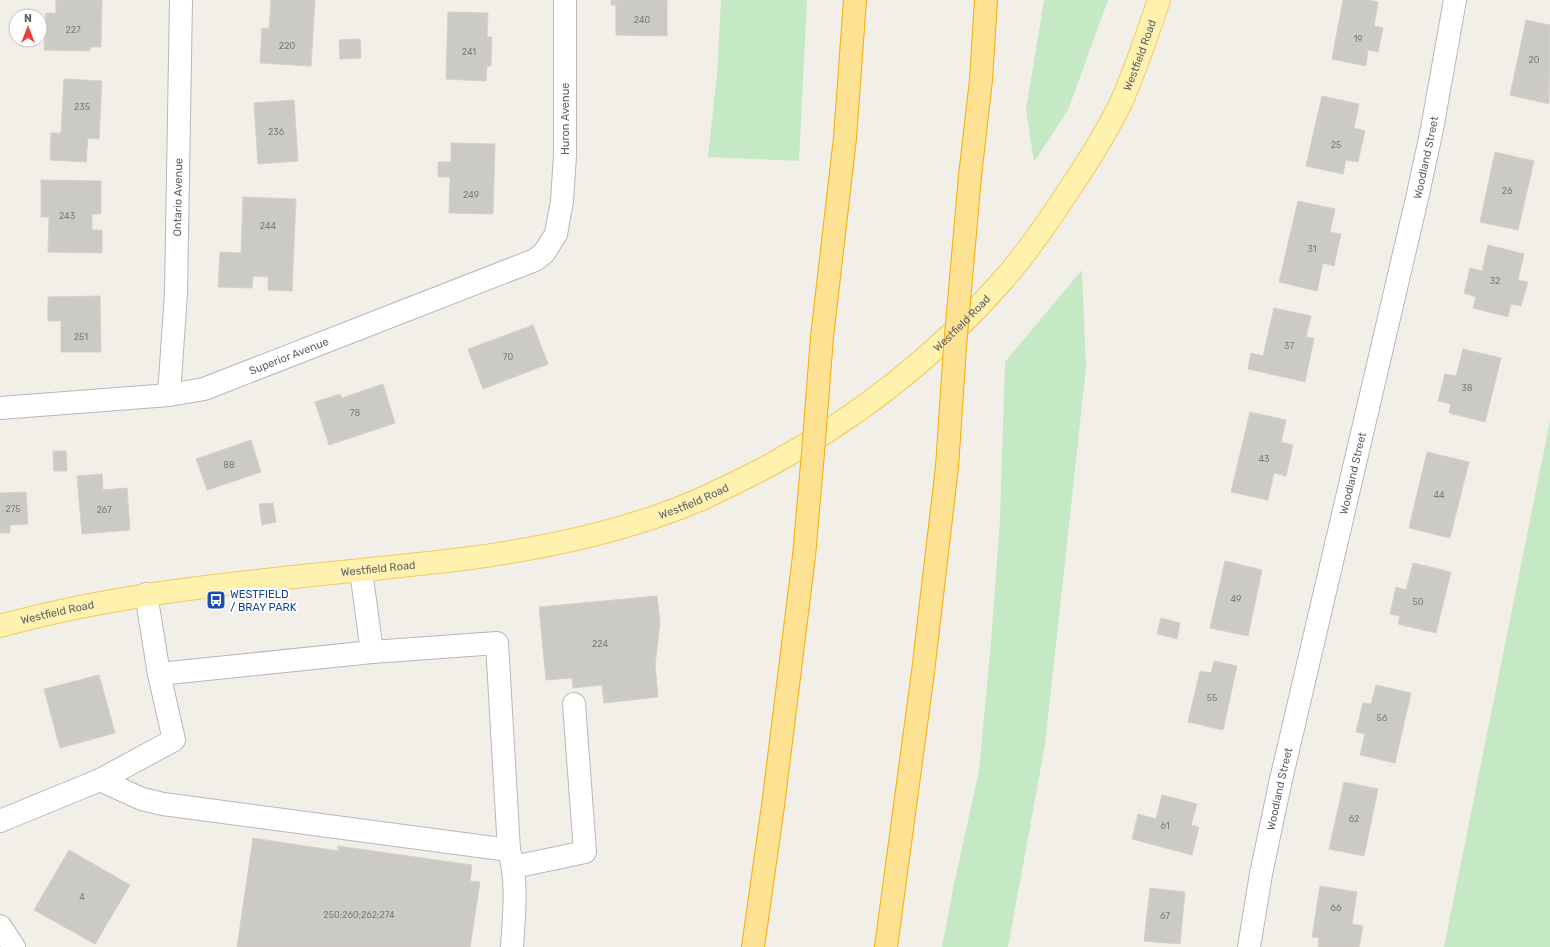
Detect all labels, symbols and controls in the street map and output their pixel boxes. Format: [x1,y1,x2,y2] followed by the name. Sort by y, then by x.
[8,8,48,48] north arrow
[24,12,32,25] text: N
[634,15,651,25] house number: 240
[1121,18,1159,93] street label: Westfield Road
[65,25,81,35] house number: 227
[1353,34,1363,44] house number: 19
[279,41,295,51] house number: 220
[462,47,476,57] house number: 241
[1529,55,1540,65] house number: 20
[559,83,572,155] street label: Huron Avenue
[74,102,90,112] house number: 235
[1411,115,1441,201] street label: Woodland Street
[268,127,285,137] house number: 236
[1331,140,1341,150] house number: 25
[171,158,185,237] street label: Ontario Avenue
[1502,186,1513,196] house number: 26
[463,190,479,200] house number: 249
[59,211,75,221] house number: 243
[260,221,277,231] house number: 244
[1307,244,1317,254] house number: 31
[1490,276,1500,286] house number: 32
[931,292,993,354] street label: Westfield Road
[74,332,88,342] house number: 251
[247,335,331,378] street label: Superior Avenue
[1284,341,1294,351] house number: 37
[503,352,513,362] house number: 70
[1461,383,1473,393] house number: 38
[350,408,360,418] house number: 78
[1337,430,1369,516] street label: Woodland Street
[1259,454,1270,464] house number: 43
[223,460,235,470] house number: 88
[657,481,731,522] street label: Westfield Road
[1433,490,1445,500] house number: 44
[5,504,21,514] house number: 275
[96,505,112,515] house number: 267
[340,559,416,579] street label: Westfield Road
[230,588,297,614] place label: WESTFIELD / BRAY PARK
[205,589,227,611] bus stop icon: WESTFIELD / BRAY PARK
[1231,594,1241,604] house number: 49
[1412,597,1424,607] house number: 50
[19,598,95,627] street label: Westfield Road
[592,639,608,649] house number: 224
[1207,693,1217,703] house number: 55
[1377,713,1388,723] house number: 56
[1264,746,1295,832] street label: Woodland Street
[1349,814,1359,824] house number: 62
[1160,821,1170,831] house number: 61
[79,892,85,902] house number: 4
[1331,903,1342,913] house number: 66
[323,910,395,920] house number: 250;260;262;274
[1160,911,1170,921] house number: 67

